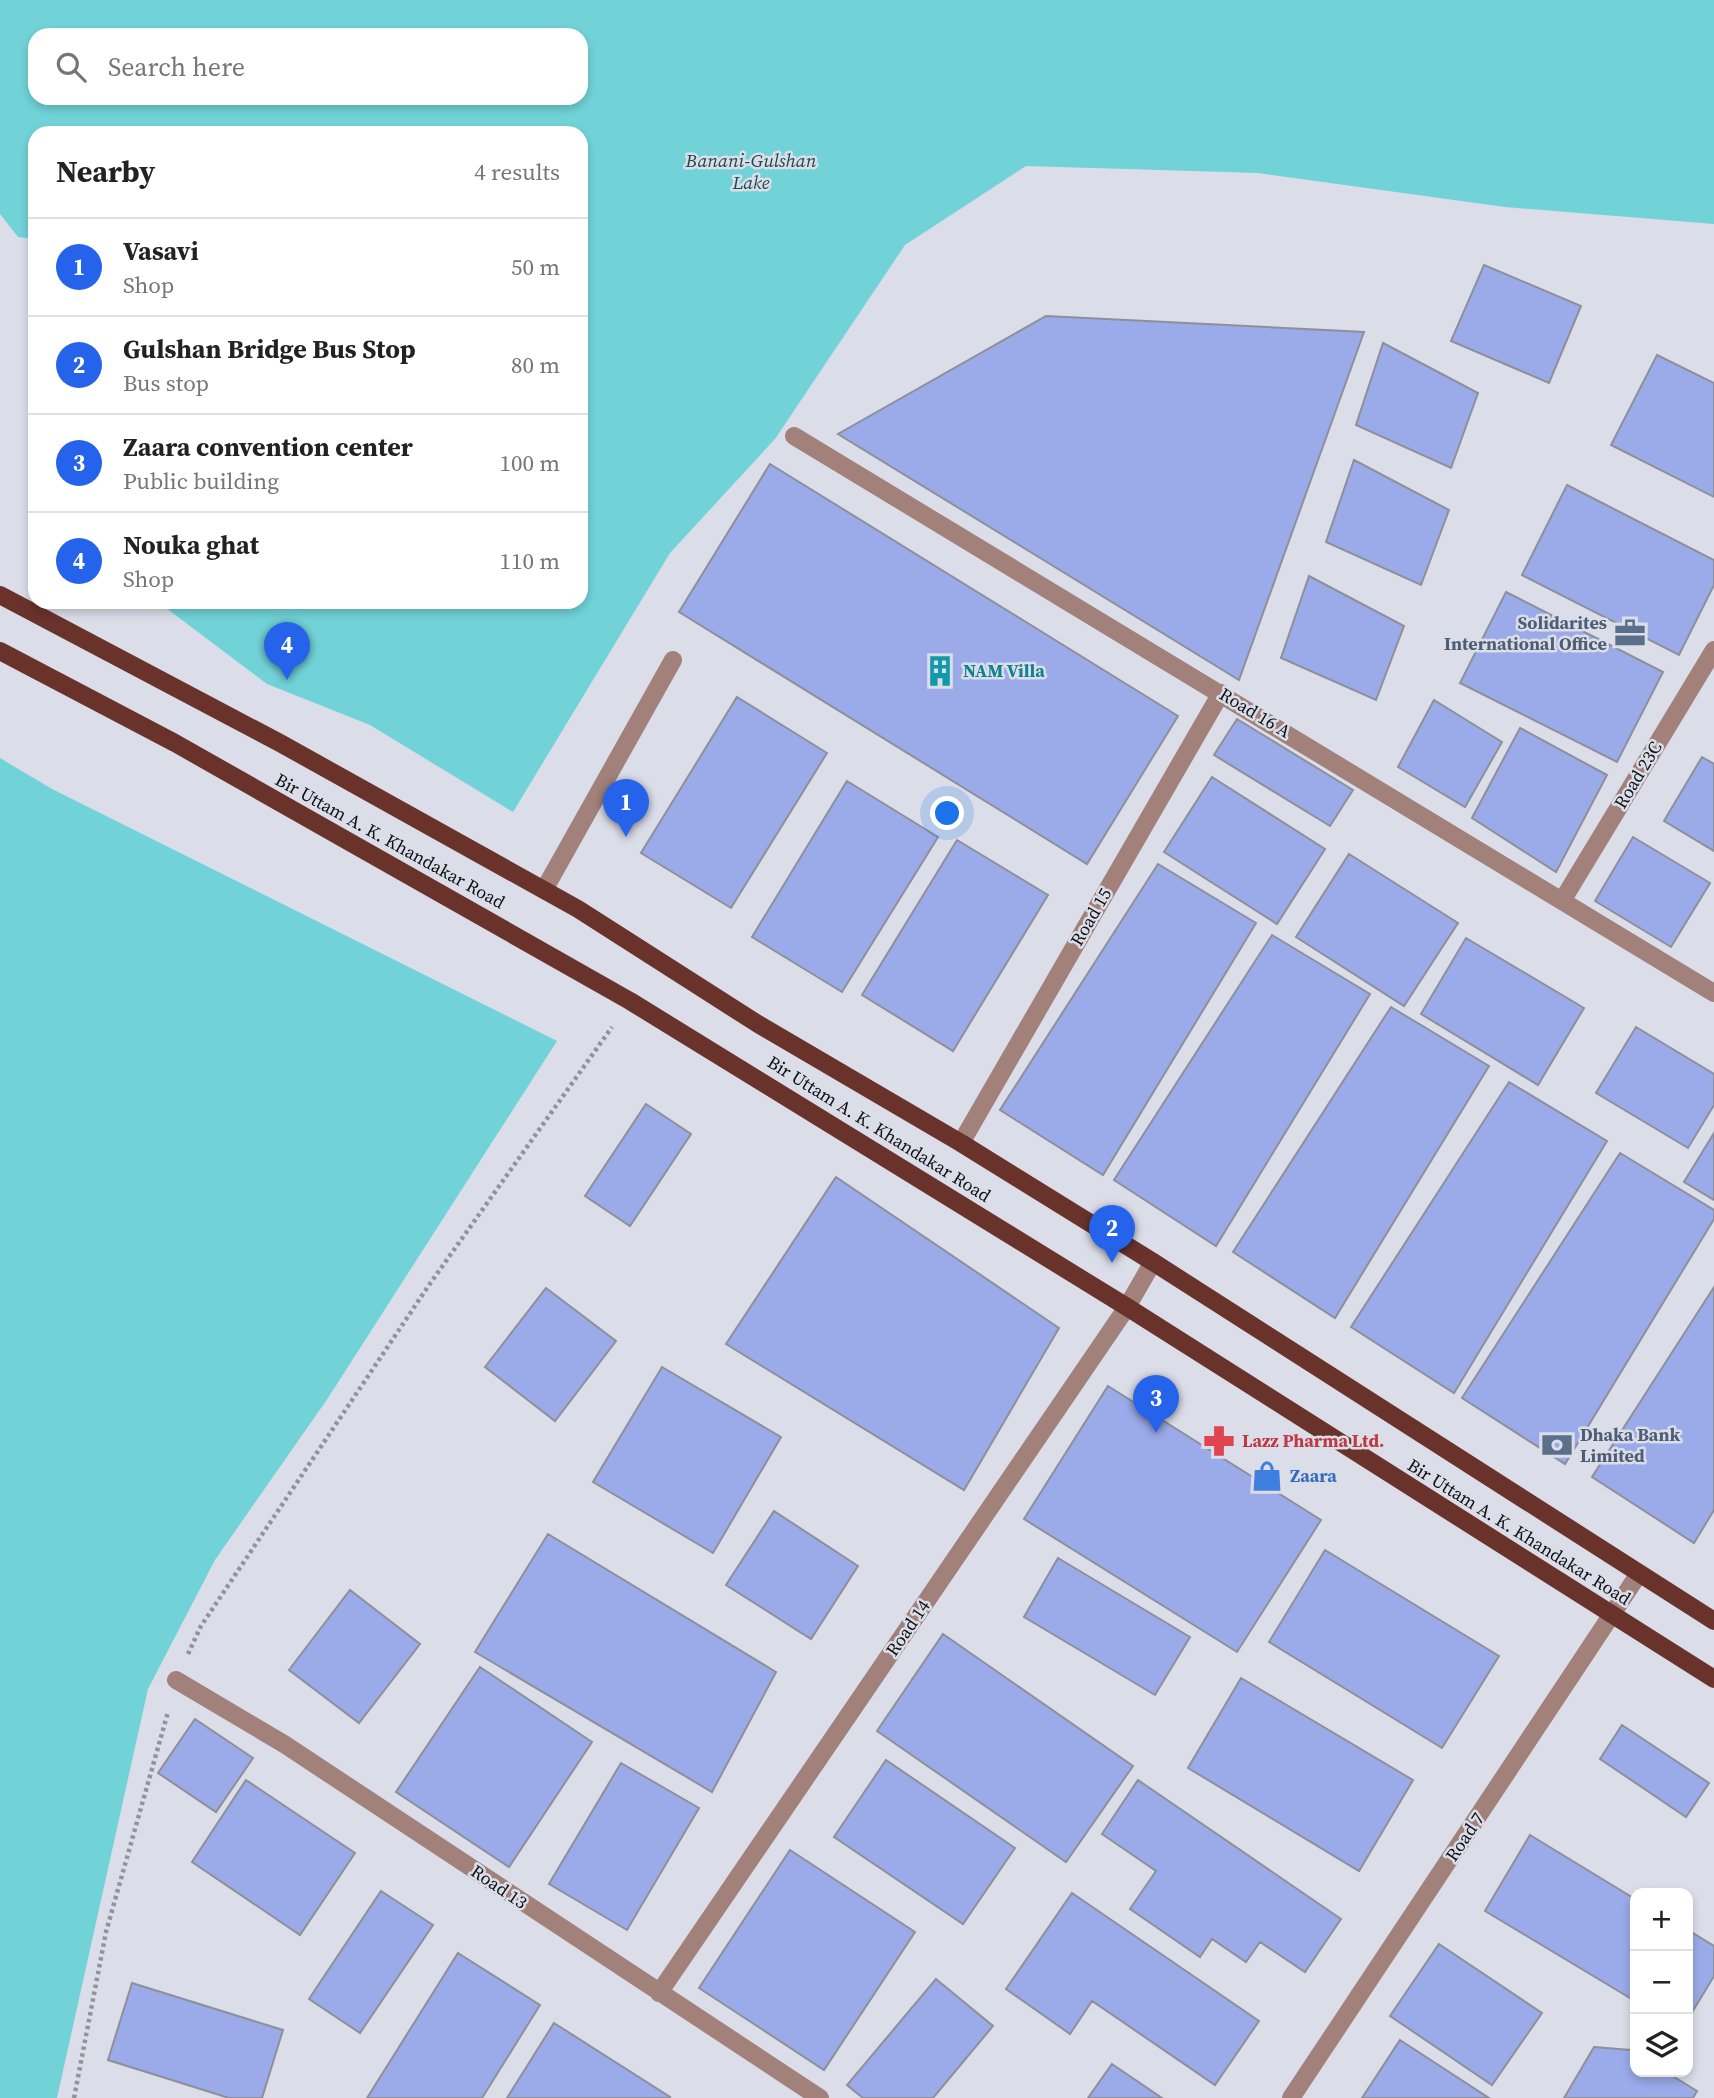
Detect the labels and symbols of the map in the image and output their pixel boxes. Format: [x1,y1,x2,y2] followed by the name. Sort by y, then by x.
[685,147,817,195] water label: Banani-Gulshan Lake
[1444,610,1607,656] place label: Solidarites International Office
[1613,616,1647,650] office icon: Solidarites International Office
[264,622,310,680] pin: 4
[923,654,957,688] building icon: NAM Villa
[963,658,1045,683] place label: NAM Villa
[1215,681,1296,744] street label: Road 16 A
[1608,736,1667,813] street label: Road 23C
[271,767,510,914] street label: Bir Uttam A. K. Khandakar Road
[603,779,649,837] pin: 1
[930,796,964,830] your location
[1064,883,1117,950] street label: Road 15
[763,1049,996,1208] street label: Bir Uttam A. K. Khandakar Road
[1089,1205,1135,1263] pin: 2
[1133,1375,1179,1433] pin: 3
[1580,1422,1680,1468] place label: Dhaka Bank Limited
[1202,1424,1236,1458] pharmacy icon: Lazz Pharma Ltd.
[1242,1428,1384,1453] place label: Lazz Pharma Ltd.
[1540,1428,1574,1462] bank icon: Dhaka Bank Limited
[1403,1452,1636,1611] street label: Bir Uttam A. K. Khandakar Road
[1250,1459,1284,1493] shop icon: Zaara
[1290,1463,1337,1488] place label: Zaara
[880,1595,936,1661] street label: Road 14
[1439,1807,1490,1866] street label: Road 7
[466,1859,532,1915] street label: Road 13

